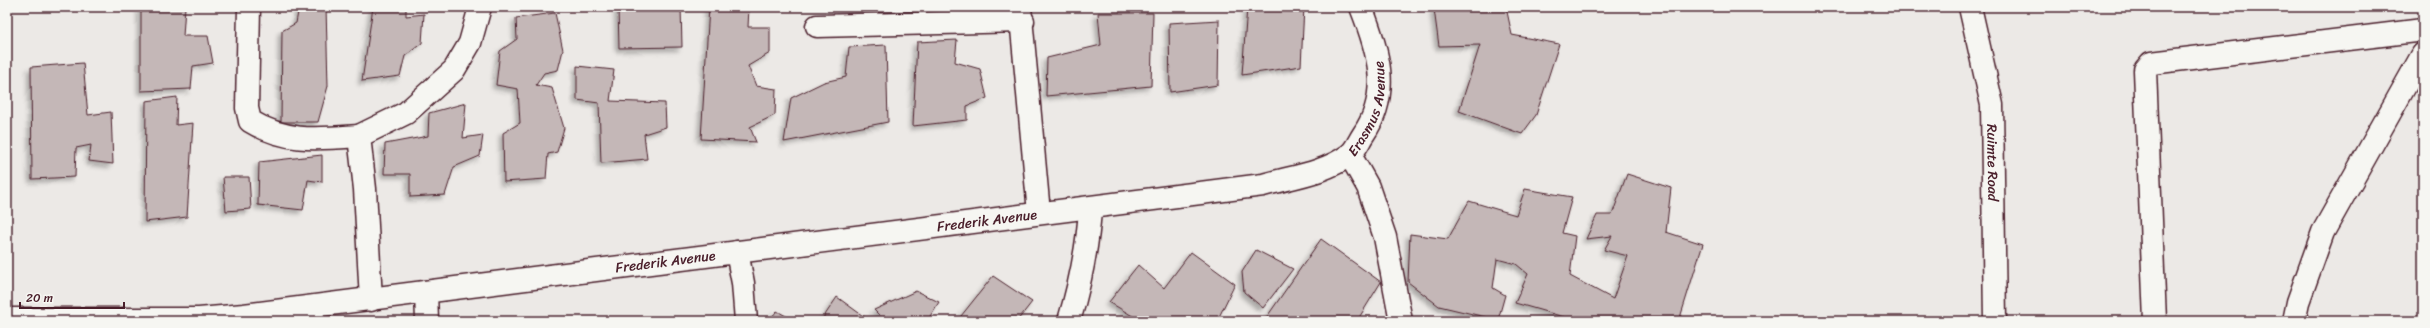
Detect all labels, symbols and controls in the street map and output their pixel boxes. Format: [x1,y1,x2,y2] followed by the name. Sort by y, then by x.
[1341,59,1392,162] street label: Erasmus Avenue
[1980,124,2006,203] street label: Ruimte Road
[935,201,1039,239] street label: Frederik Avenue
[614,242,717,280] street label: Frederik Avenue
[20,284,124,310] scale bar
[26,287,53,309] text: 20 m

